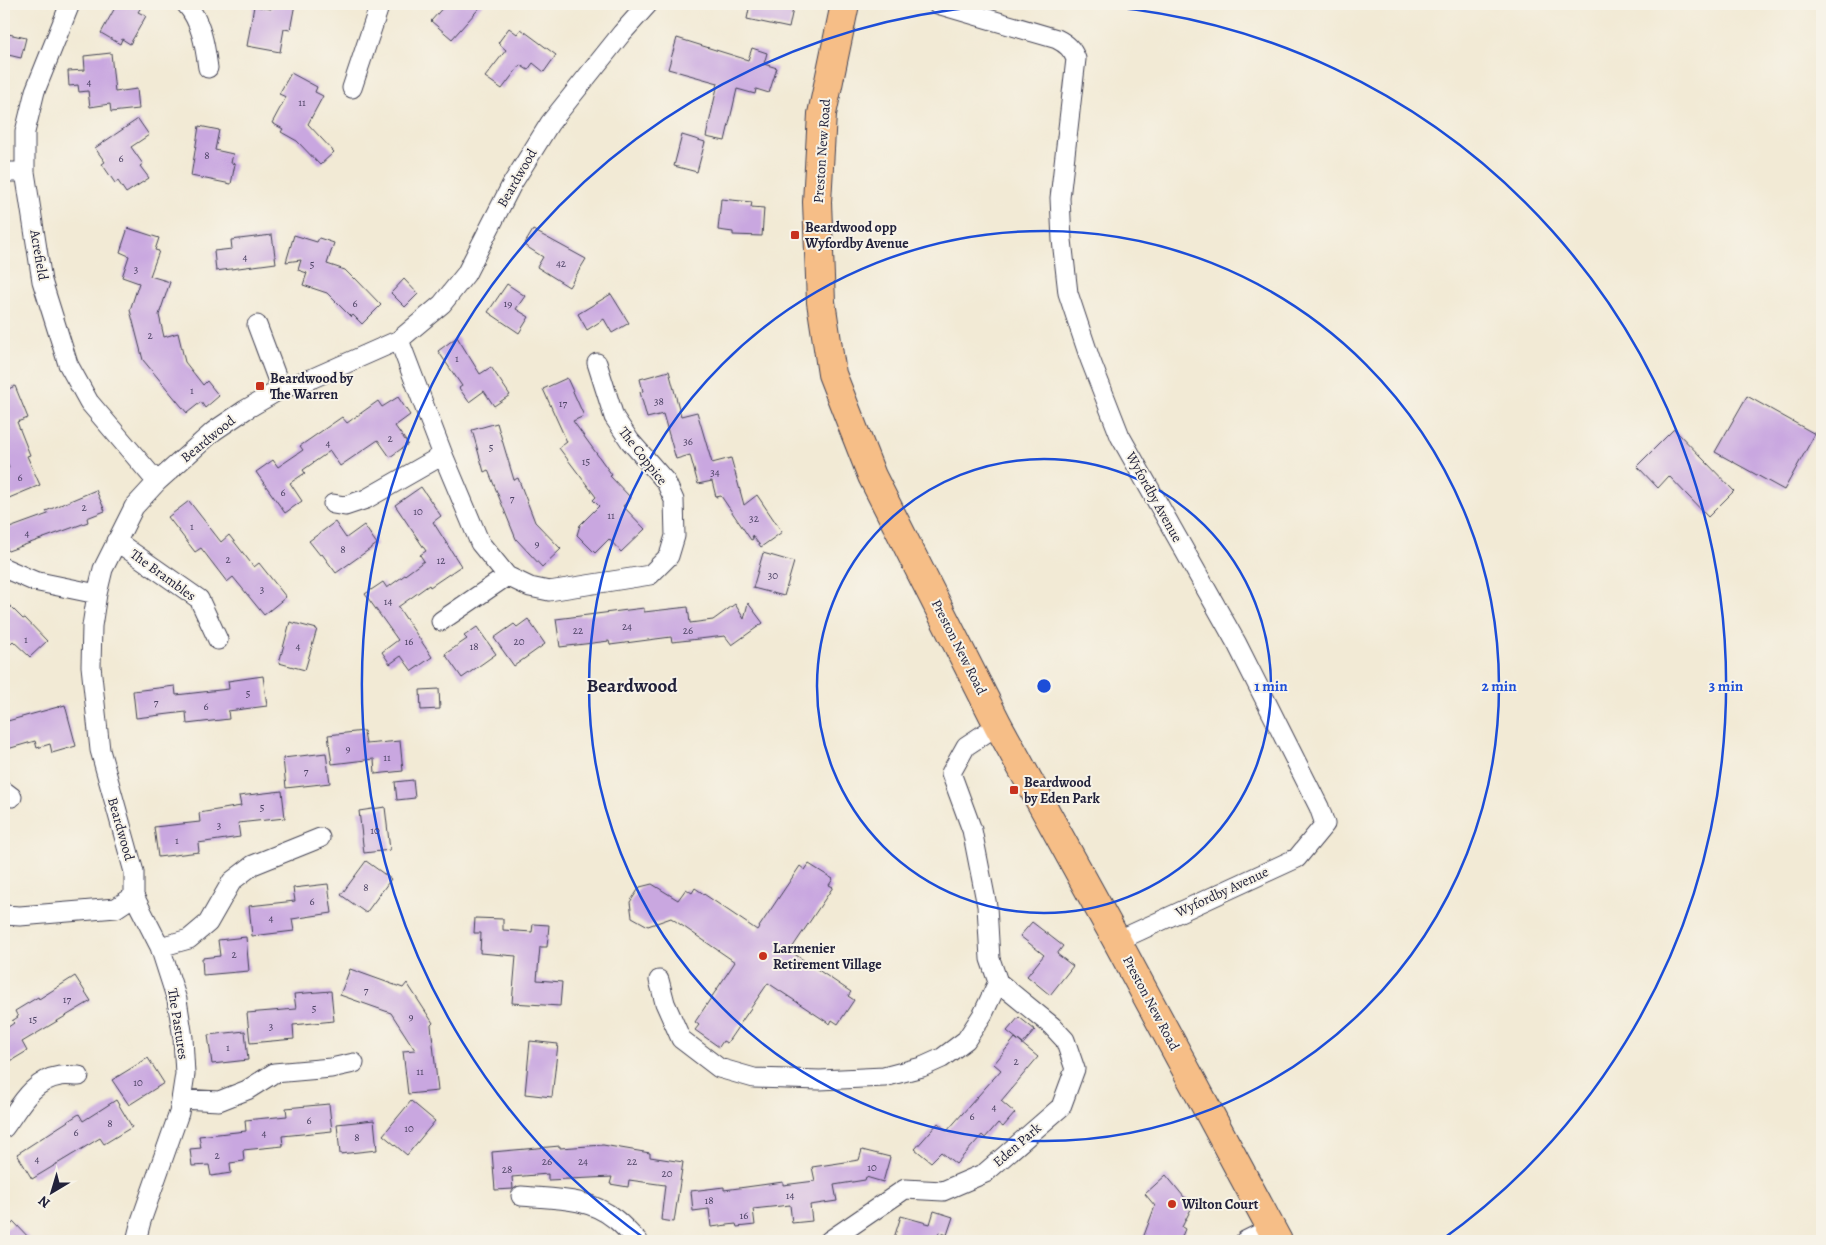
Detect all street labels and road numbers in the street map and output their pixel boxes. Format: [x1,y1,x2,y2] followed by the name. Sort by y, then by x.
[809,98,835,204] street label: Preston New Road
[493,145,542,211] street label: Beardwood
[25,227,53,282] street label: Acrefield
[177,411,240,467] street label: Beardwood
[614,423,672,489] street label: The Coppice
[1121,448,1187,546] street label: Wyfordby Avenue
[126,545,200,605] street label: The Brambles
[927,596,991,698] street label: Preston New Road
[103,795,139,863] street label: Beardwood
[1171,862,1272,922] street label: Wyfordby Avenue
[1118,952,1184,1054] street label: Preston New Road
[163,987,193,1061] street label: The Pastures
[989,1119,1045,1171] street label: Eden Park

